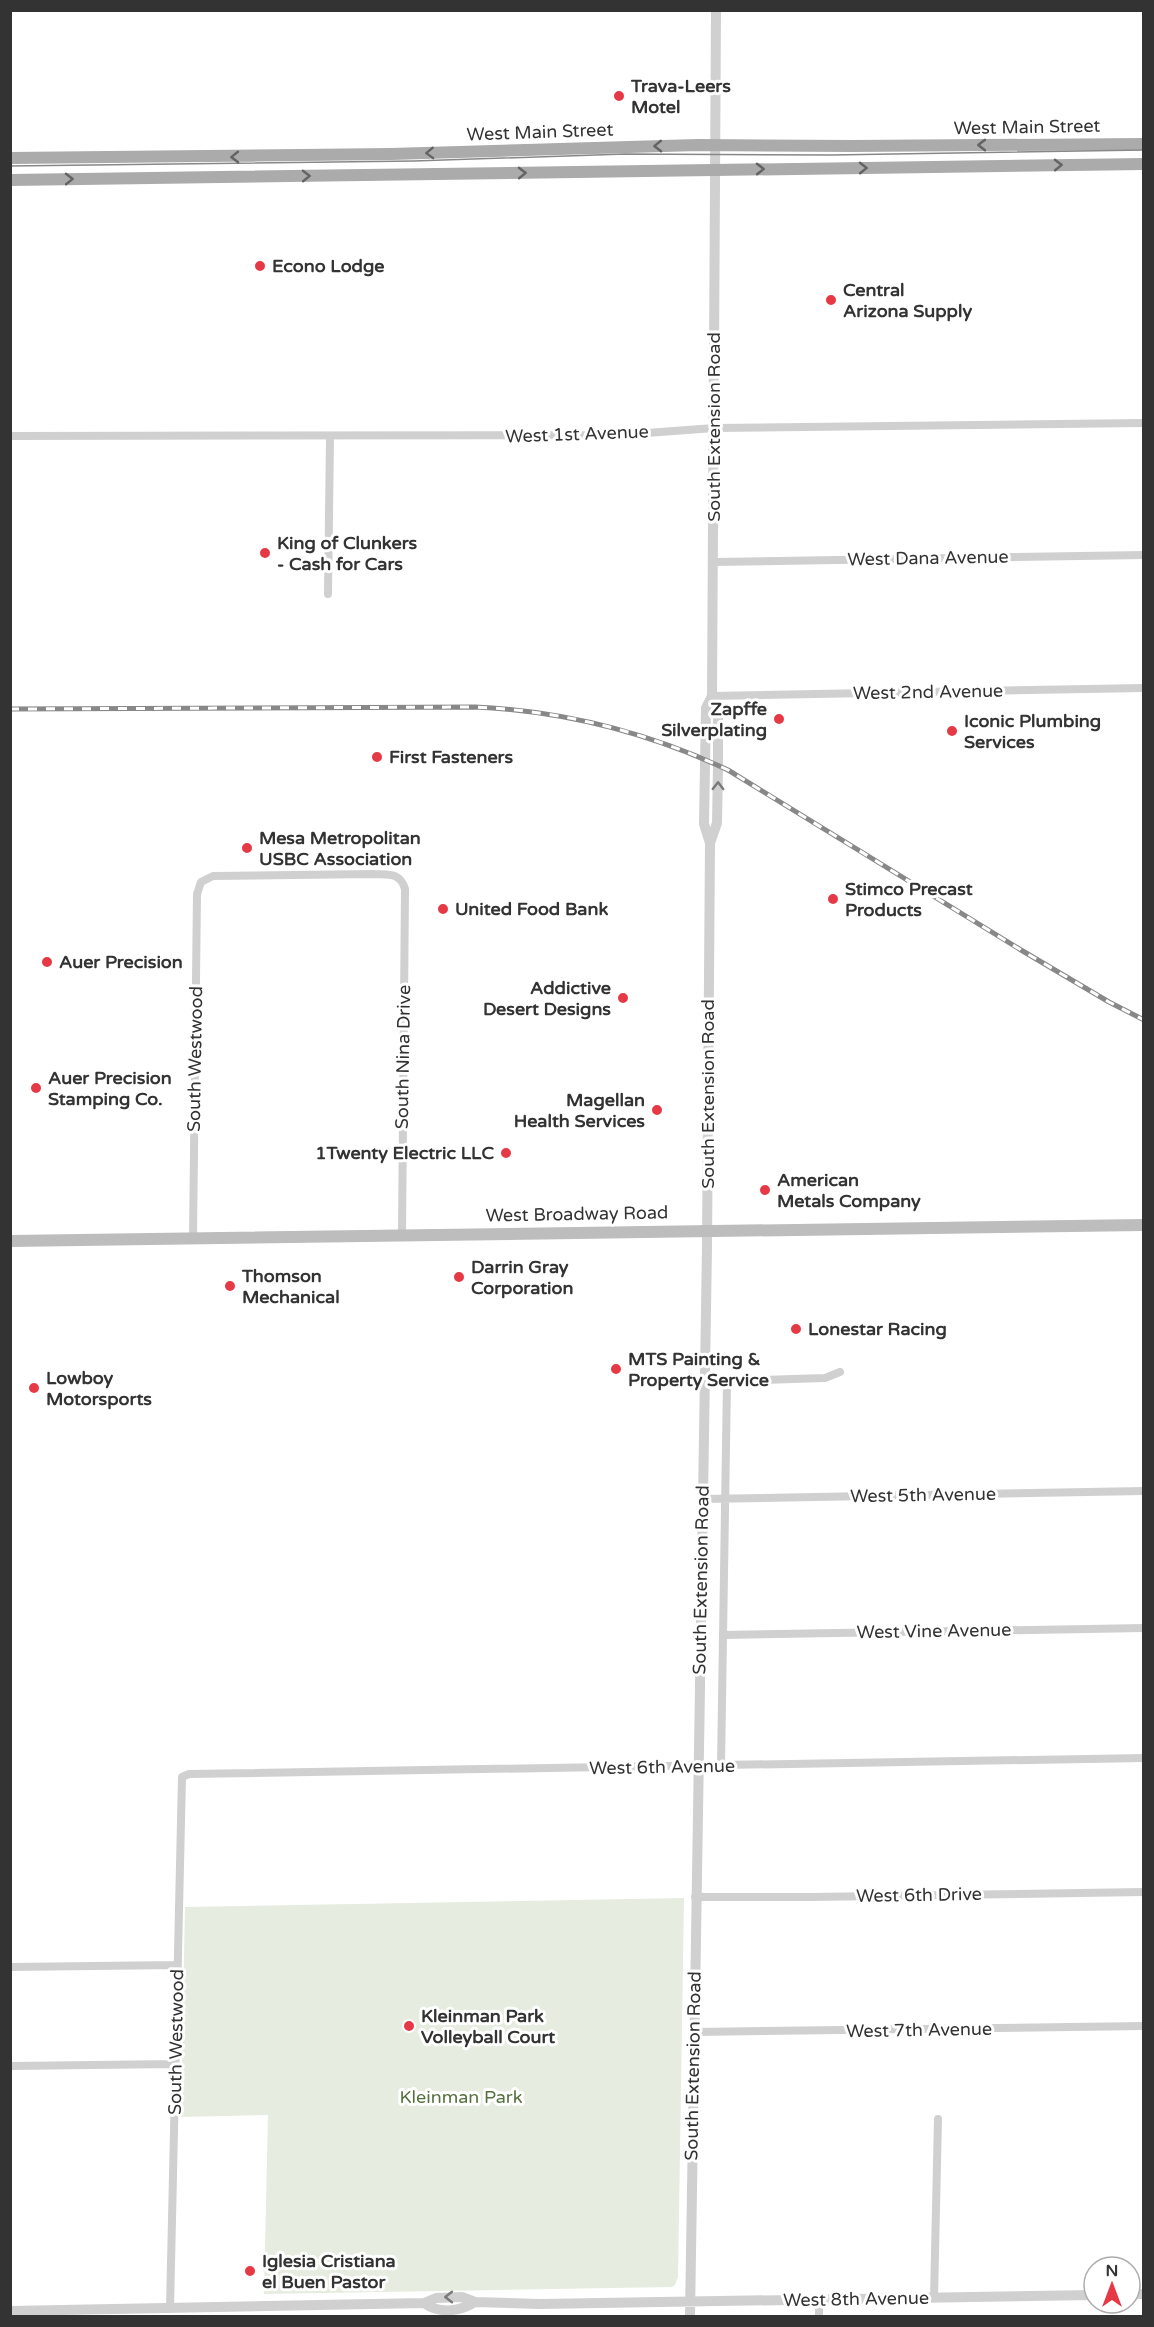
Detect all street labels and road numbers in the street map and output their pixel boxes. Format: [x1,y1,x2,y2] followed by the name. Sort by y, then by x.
[953,115,1101,139] street label: West Main Street
[466,118,614,146] street label: West Main Street
[703,332,725,522] street label: South Extension Road
[505,421,649,447] street label: West 1st Avenue
[847,546,1009,570] street label: West Dana Avenue
[853,680,1003,704] street label: West 2nd Avenue
[391,985,415,1129] street label: South Nina Drive
[183,986,207,1132] street label: South Westwood
[697,999,719,1189] street label: South Extension Road
[485,1201,669,1227] street label: West Broadway Road
[850,1483,996,1507] street label: West 5th Avenue
[688,1485,714,1675] street label: South Extension Road
[856,1619,1012,1643] street label: West Vine Avenue
[589,1755,735,1779] street label: West 6th Avenue
[856,1883,982,1907] street label: West 6th Drive
[164,1969,188,2115] street label: South Westwood
[680,1971,706,2161] street label: South Extension Road
[846,2018,992,2042] street label: West 7th Avenue
[783,2287,929,2311] street label: West 8th Avenue

